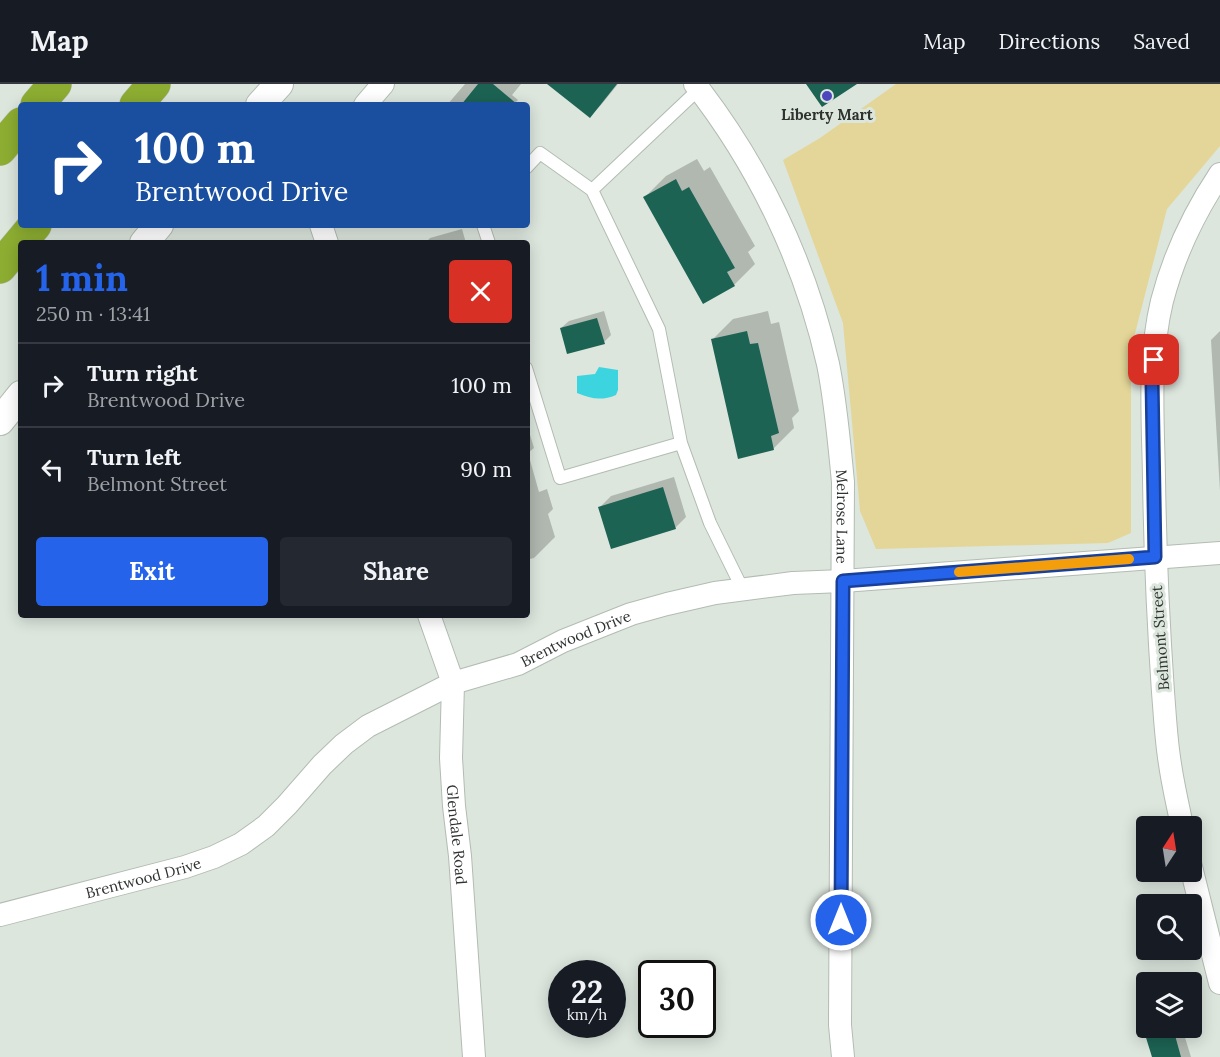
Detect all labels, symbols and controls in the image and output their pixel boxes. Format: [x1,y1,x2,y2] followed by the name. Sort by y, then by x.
[30,23,89,59] text: Map
[923,28,966,55] text: Map
[999,28,1100,55] text: Directions
[1133,28,1190,55] text: Saved
[820,89,834,103] marker: Liberty Mart
[781,105,874,124] place label: Liberty Mart
[135,121,255,175] text: 100 m
[36,126,114,204] icon: right
[135,174,348,208] text: Brentwood Drive
[36,255,128,301] text: 1 min
[449,260,512,323] button: close
[36,301,150,326] text: 250 m · 13:41
[1128,334,1179,385] pin
[1137,343,1170,376] icon: arrive
[87,359,198,387] text: Turn right
[36,369,69,402] icon: right
[451,371,512,399] text: 100 m
[87,387,245,412] text: Brentwood Drive
[87,443,181,471] text: Turn left
[36,453,69,486] icon: left
[460,455,512,483] text: 90 m
[832,469,853,564] street label: Melrose Lane
[87,471,227,496] text: Belmont Street
[36,537,268,606] button: Exit
[280,537,512,606] button: Share
[1147,585,1173,691] street label: Belmont Street
[517,606,633,671] street label: Brentwood Drive
[443,784,471,885] street label: Glendale Road
[1136,816,1202,882] north arrow
[1136,816,1202,1038] map controls
[83,853,203,902] street label: Brentwood Drive
[809,888,873,952] position arrow
[1136,894,1202,960] button: search
[638,960,716,1038] speed limit sign: 30
[1136,972,1202,1038] button: layers
[571,973,603,1011] text: 22
[567,1005,607,1024] text: km/h

